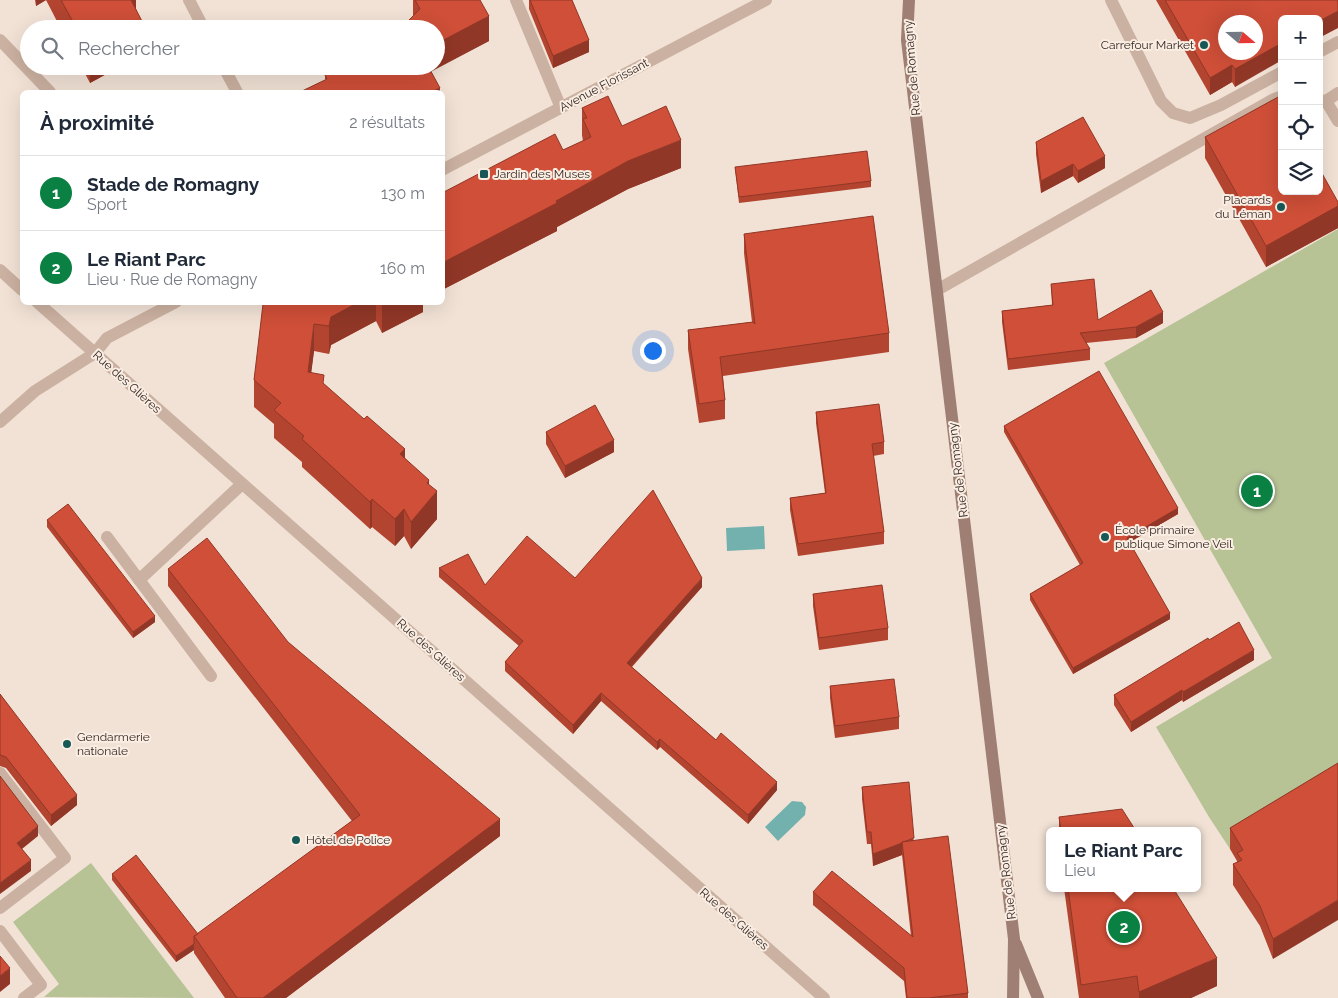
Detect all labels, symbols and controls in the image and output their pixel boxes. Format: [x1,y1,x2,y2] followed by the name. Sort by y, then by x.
[1218,15,1263,60] north arrow
[1278,15,1323,195] map controls
[1278,15,1323,60] button: +
[901,19,923,116] street label: Rue de Romagny
[20,20,445,75] search box
[38,34,66,62] icon: search
[78,37,180,59] text: Rechercher
[1101,38,1194,52] place label: Carrefour Market
[1198,39,1210,51] marker: Carrefour Market
[557,56,651,114] street label: Avenue Florissant
[1278,60,1323,105] button: −
[1278,105,1323,150] button: locate
[40,110,154,135] text: À proximité
[349,113,425,132] text: 2 résultats
[1278,150,1323,195] button: layers
[494,167,590,181] place label: Jardin des Muses
[478,168,490,180] marker: Jardin des Muses
[87,173,259,195] text: Stade de Romagny
[52,184,60,203] text: 1
[381,184,425,203] text: 130 m
[1215,193,1271,221] place label: Placards du Léman
[87,195,127,214] text: Sport
[1275,201,1287,213] marker: Placards du Léman
[87,248,206,270] text: Le Riant Parc
[51,259,61,278] text: 2
[380,259,425,278] text: 160 m
[87,270,257,289] text: Lieu · Rue de Romagny
[640,338,666,364] your location
[90,348,164,416] street label: Rue des Glières
[945,421,971,518] street label: Rue de Romagny
[1241,472,1273,510] pin: 1
[1115,523,1233,551] place label: École primaire publique Simone Veil
[1099,531,1111,543] marker: École primaire publique Simone Veil
[394,616,468,684] street label: Rue des Glières
[77,730,150,758] place label: Gendarmerie nationale
[61,738,73,750] marker: Gendarmerie nationale
[993,823,1019,920] street label: Rue de Romagny
[1046,827,1201,892] popup
[306,833,390,847] place label: Hôtel de Police
[290,834,302,846] marker: Hôtel de Police
[1064,839,1183,861] text: Le Riant Parc
[1064,861,1096,880] text: Lieu
[697,885,771,953] street label: Rue des Glières
[1108,908,1140,946] pin: 2

